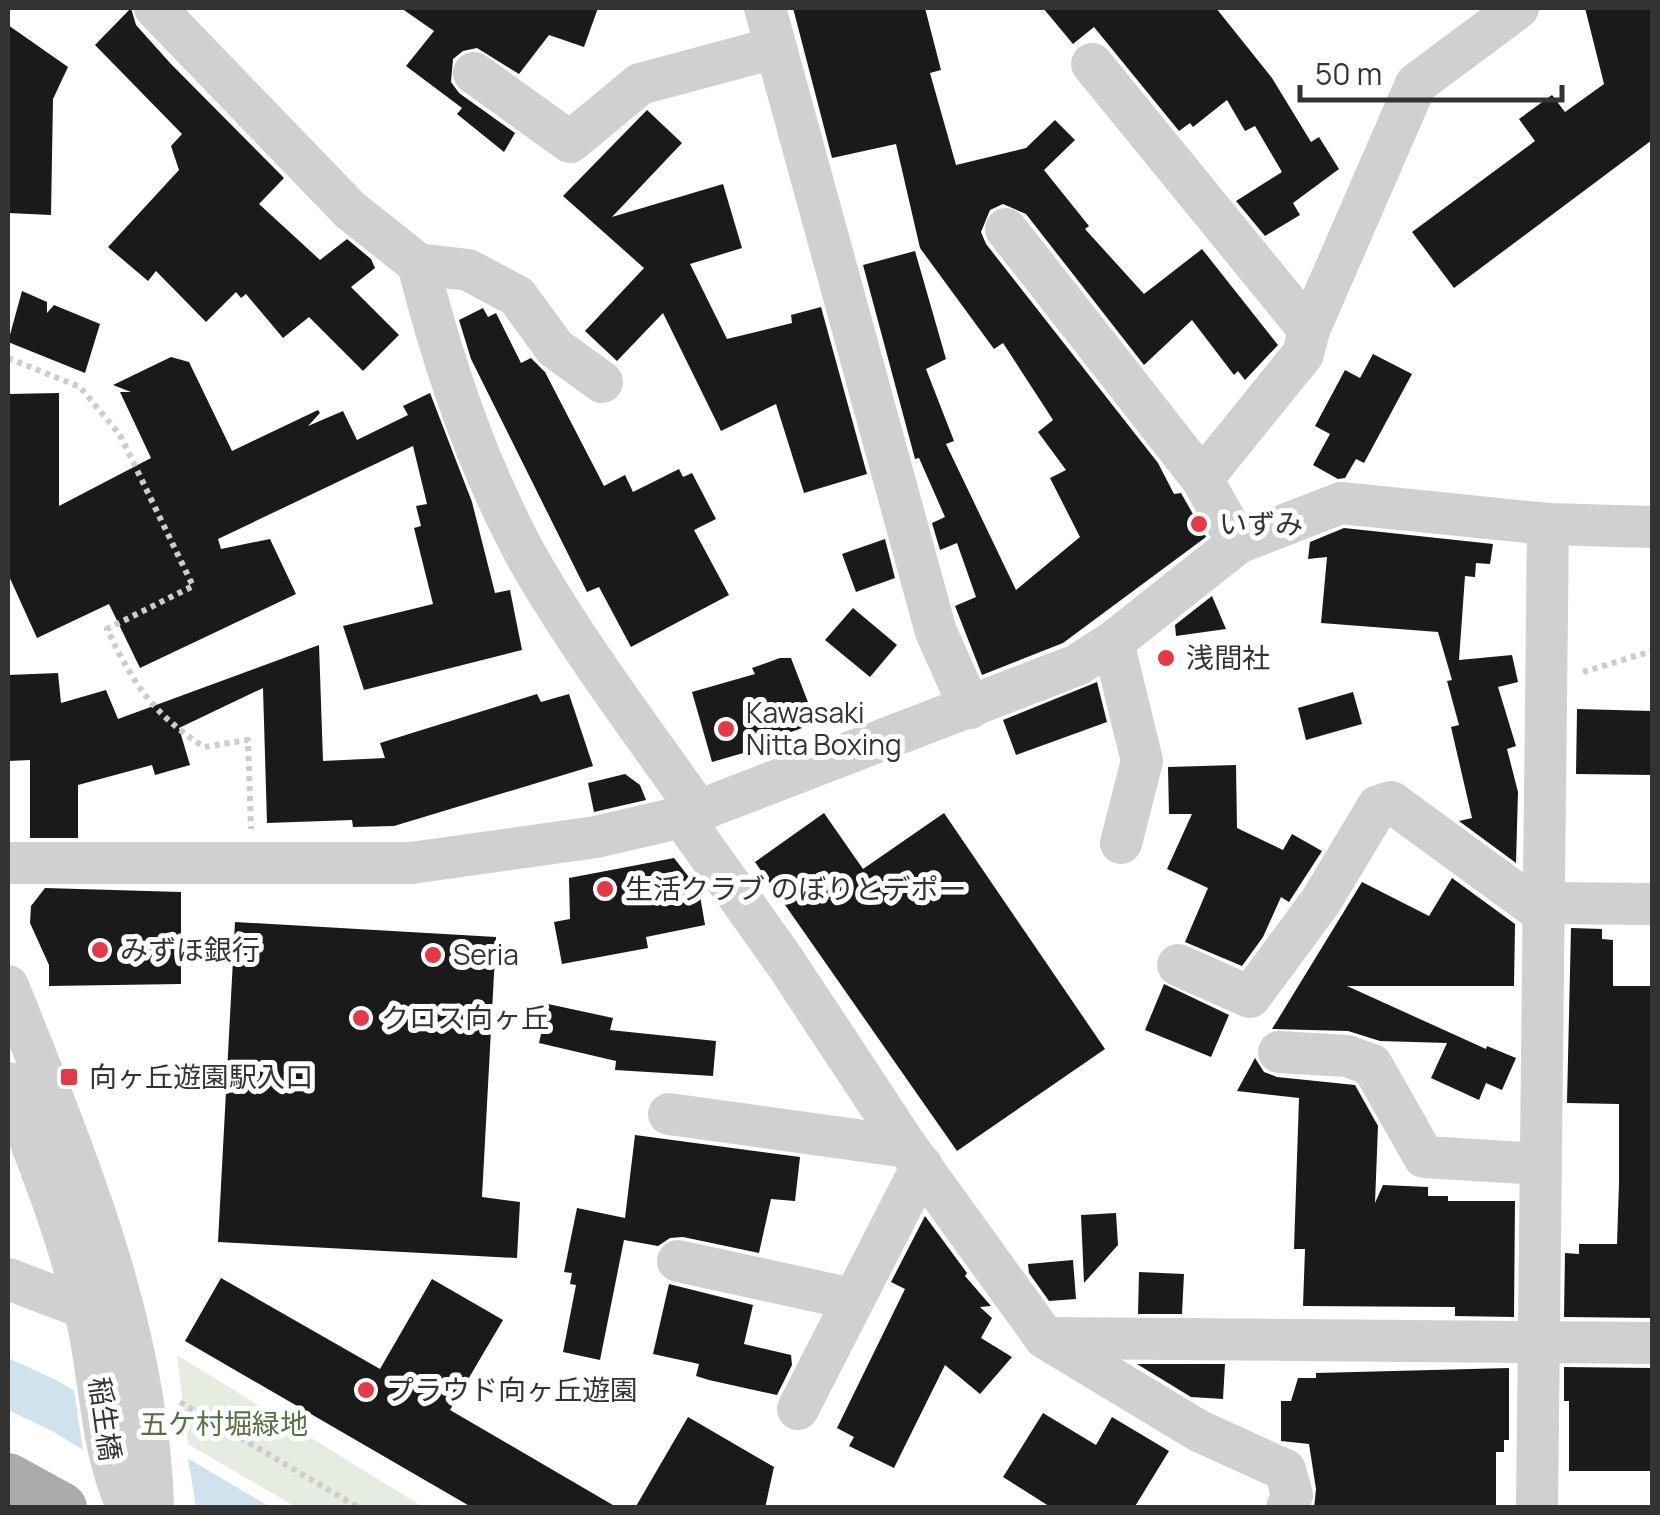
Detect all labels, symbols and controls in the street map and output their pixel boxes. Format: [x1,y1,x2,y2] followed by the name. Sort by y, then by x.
[1300,40,1562,102] scale bar
[1315,53,1382,94] text: 50 m
[1219,504,1303,542] place label: いずみ
[1188,513,1210,535] marker: いずみ
[1186,638,1270,676] place label: 浅間社
[1155,647,1177,669] marker: 浅間社
[746,693,902,763] place label: Kawasaki Nitta Boxing
[715,718,737,740] marker: Kawasaki Nitta Boxing
[625,869,967,907] place label: 生活クラブ のぼりとデポー
[594,878,616,900] marker: 生活クラブ のぼりとデポー
[120,930,260,968] place label: みずほ銀行
[453,935,519,973] place label: Seria
[89,939,111,961] marker: みずほ銀行
[422,944,444,966] marker: Seria
[381,998,549,1036] place label: クロス向ヶ丘
[350,1007,372,1029] marker: クロス向ヶ丘
[89,1057,313,1095] place label: 向ヶ丘遊園駅入口
[58,1066,80,1088] marker: 向ヶ丘遊園駅入口
[386,1370,638,1408] place label: プラウド向ヶ丘遊園
[81,1375,131,1463] street label: 稲生橋
[355,1379,377,1401] marker: プラウド向ヶ丘遊園
[140,1404,308,1442] park label: 五ケ村堀緑地

